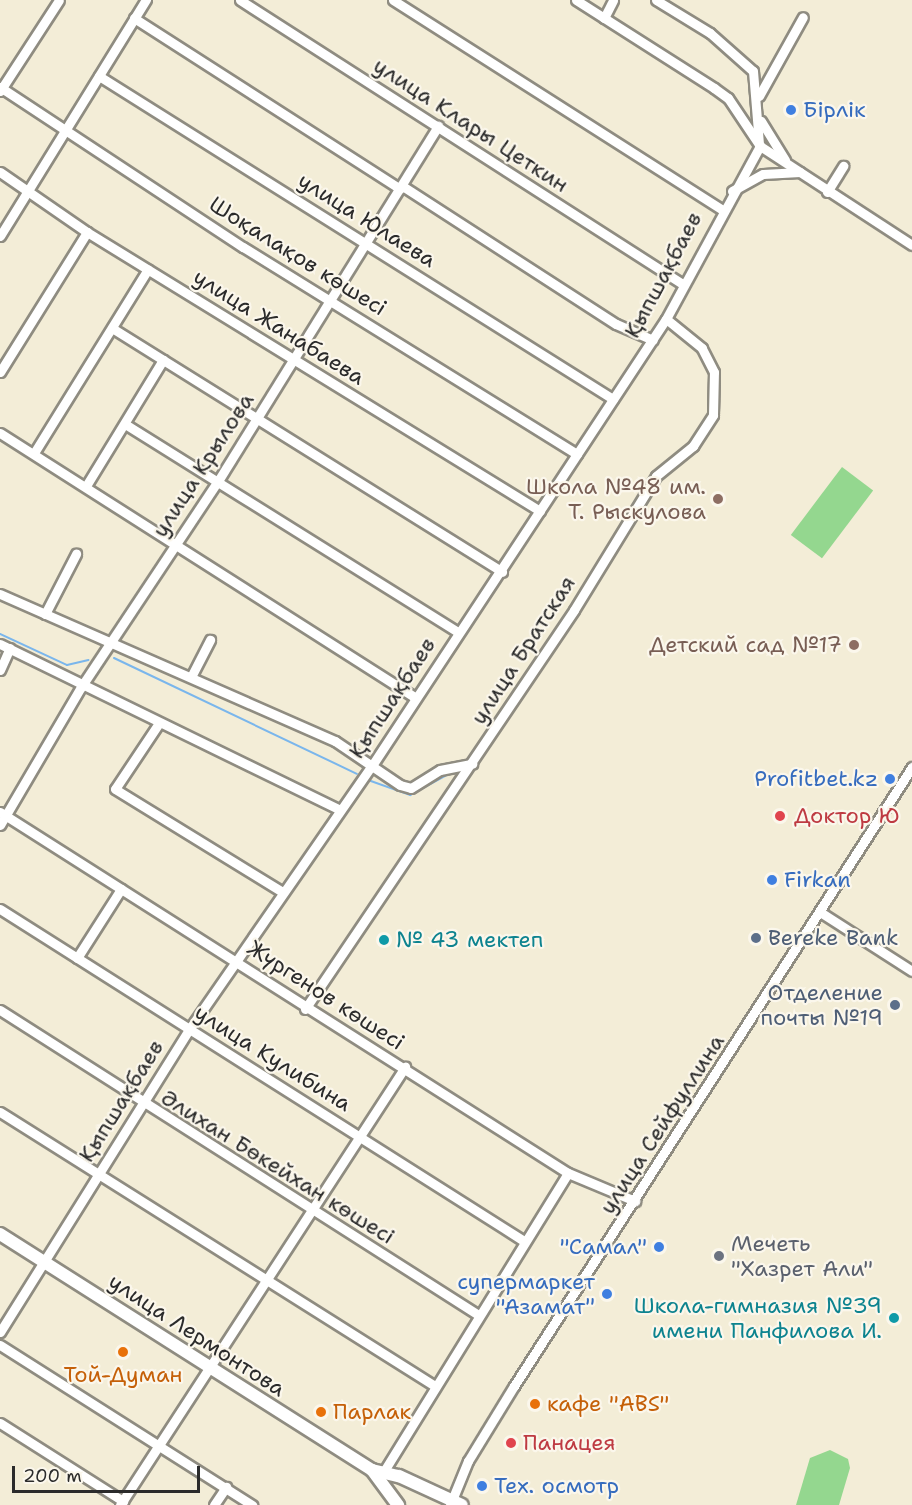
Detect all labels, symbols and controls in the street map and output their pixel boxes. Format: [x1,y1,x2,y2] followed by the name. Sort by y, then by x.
[369,52,573,198] street label: улица Клары Цеткин
[803,97,866,123] place label: Бірлік
[784,103,798,117] marker: Бірлік
[293,167,441,273] street label: улица Юлаева
[204,191,392,321] street label: Шоқалақов көшесі
[619,208,707,342] street label: Қыпшақбаев
[188,263,370,391] street label: улица Жанабаева
[147,388,259,542] street label: улица Крылова
[526,473,706,524] place label: Школа №48 им. Т. Рыскулова
[711,492,725,506] marker: Школа №48 им. Т. Рыскулова
[465,571,581,729] street label: улица Братская
[649,632,842,658] place label: Детский сад №17
[343,633,441,763] street label: Қыпшақбаев
[847,638,861,652] marker: Детский сад №17
[754,766,878,792] place label: Profitbet.kz
[883,772,897,786] marker: Profitbet.kz
[794,803,900,829] place label: Доктор Ю
[771,807,789,825] marker: Доктор Ю
[784,867,851,893] place label: Firkan
[765,873,779,887] marker: Firkan
[768,925,899,951] place label: Bereke Bank
[396,927,543,953] place label: № 43 мектеп
[749,931,763,945] marker: Bereke Bank
[377,933,391,947] marker: № 43 мектеп
[243,934,409,1056] street label: Жүргенов көшесі
[760,979,883,1030] place label: Отделение почты №19
[888,998,902,1012] marker: Отделение почты №19
[190,999,356,1117] street label: улица Кулибина
[594,1029,730,1219] street label: улица Сейфуллина
[73,1035,169,1167] street label: Қыпшақбаев
[156,1084,400,1250] street label: Әлихан Бөкейхан көшесі
[731,1230,873,1282] place label: Мечеть "Хазрет Али"
[560,1234,647,1260] place label: "Самал"
[652,1240,666,1254] marker: "Самал"
[712,1249,726,1263] marker: Мечеть "Хазрет Али"
[104,1268,290,1402] street label: улица Лермонтова
[457,1268,595,1320] place label: супермаркет "Азамат"
[600,1287,614,1301] marker: супермаркет "Азамат"
[634,1292,882,1344] place label: Школа-гимназия №39 имени Панфилова И.
[887,1311,901,1325] marker: Школа-гимназия №39 имени Панфилова И.
[116,1345,130,1359] marker: Той-Думан
[63,1362,183,1388] place label: Той-Думан
[547,1391,668,1417] place label: кафе "ABS"
[528,1397,542,1411] marker: кафе "ABS"
[333,1399,411,1425] place label: Парлак
[314,1405,328,1419] marker: Парлак
[523,1430,616,1456] place label: Панацея
[504,1436,518,1450] marker: Панацея
[15,1454,202,1492] scale bar
[23,1464,82,1488] text: 200 m
[494,1473,619,1499] place label: Тех. осмотр
[475,1479,489,1493] marker: Тех. осмотр

